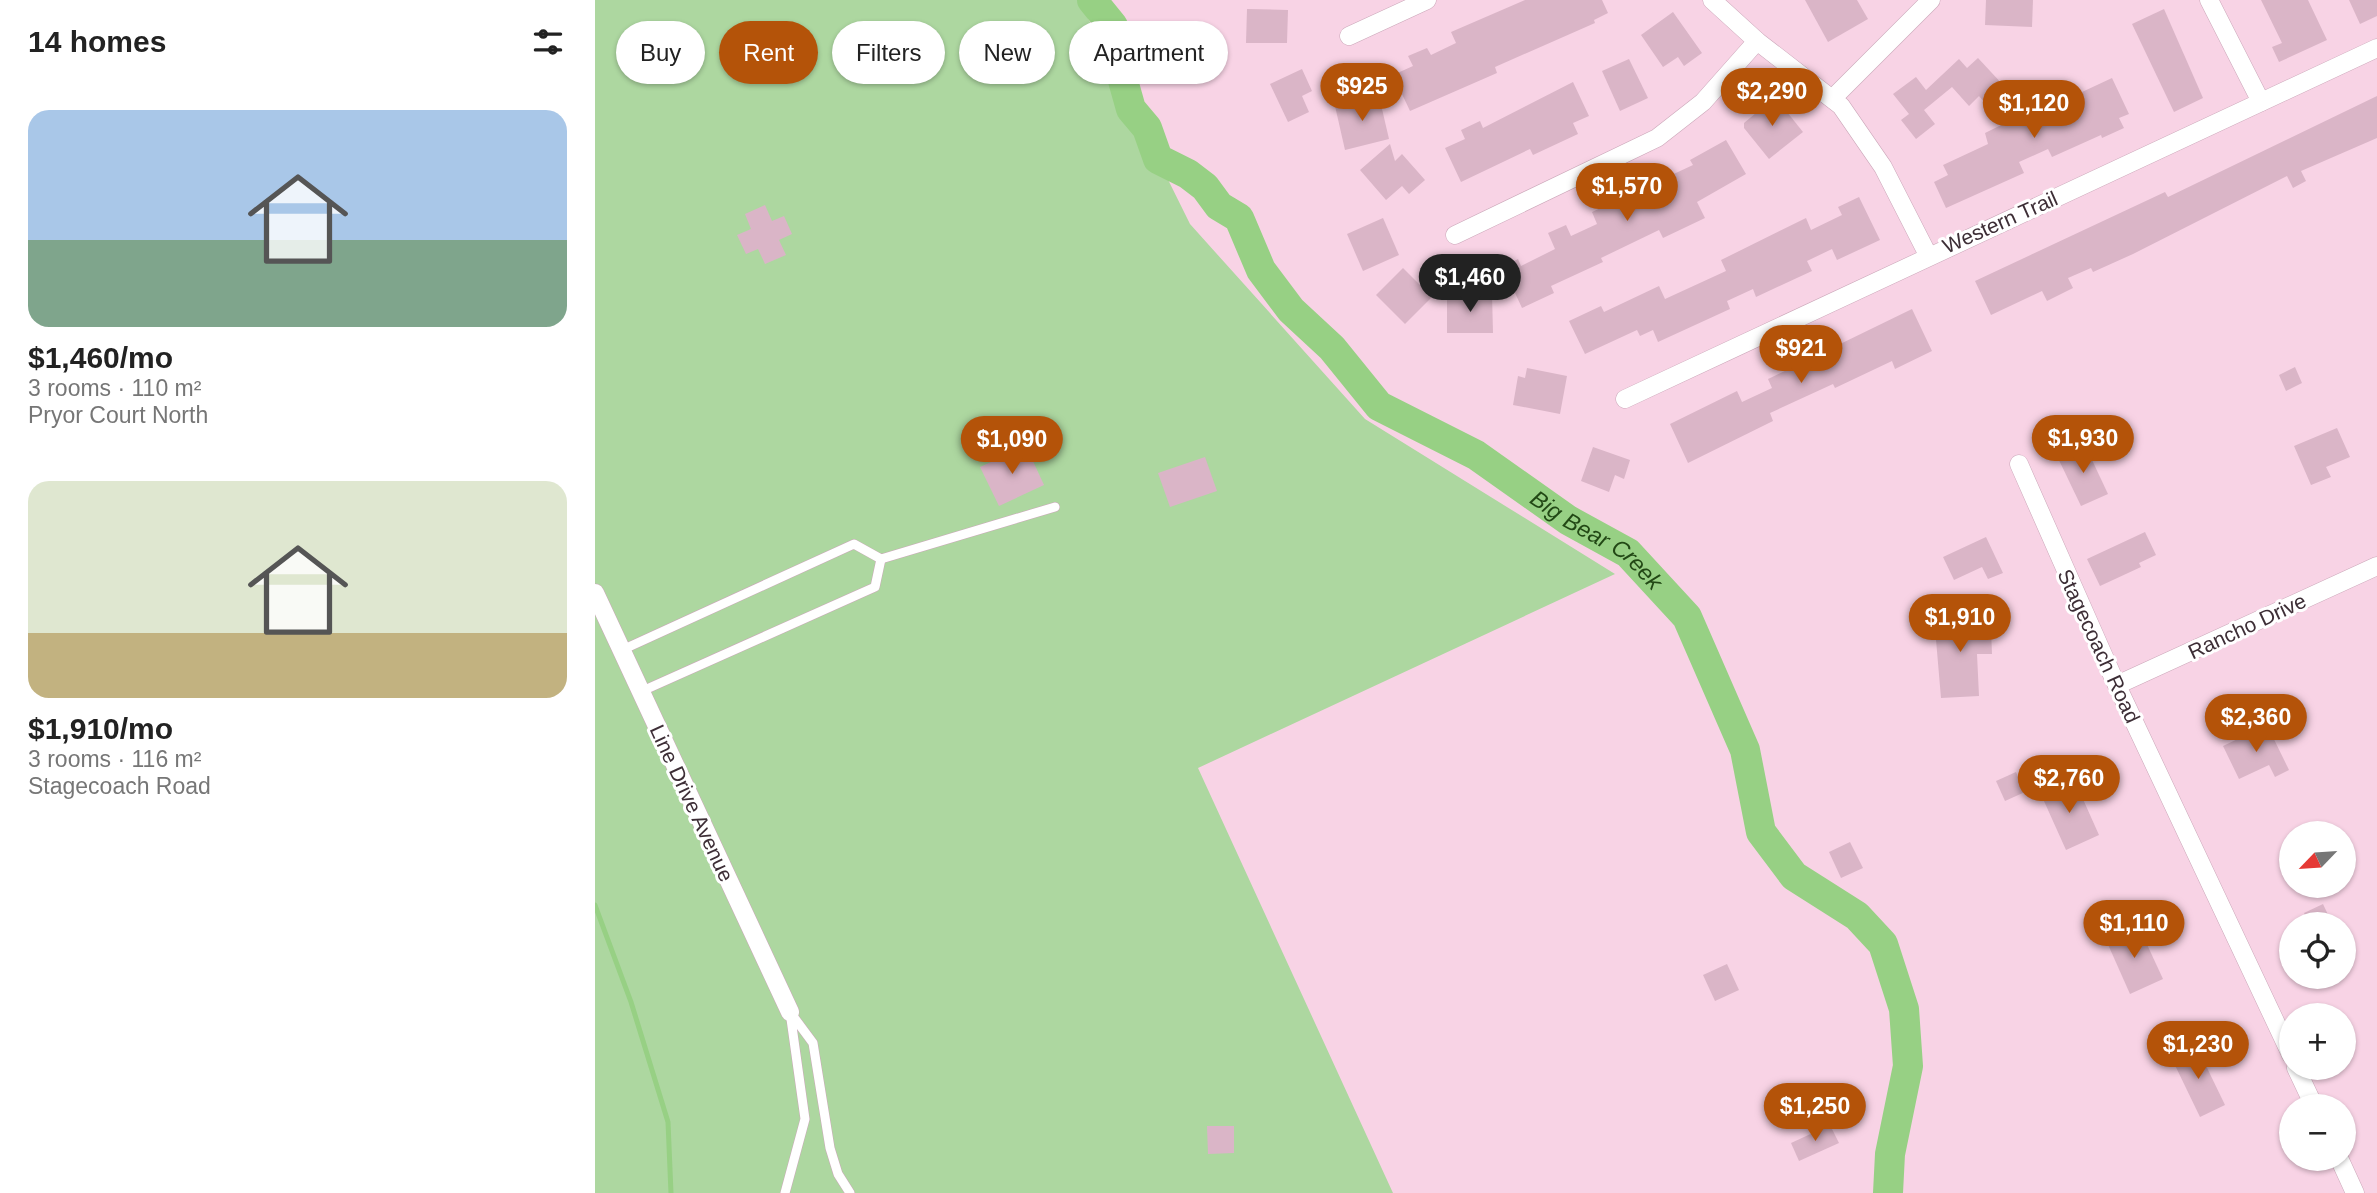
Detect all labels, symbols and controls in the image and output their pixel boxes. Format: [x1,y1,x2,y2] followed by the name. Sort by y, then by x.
[616,21,705,84] chip: Buy
[719,21,818,84] chip: Rent
[832,21,945,84] chip: Filters
[959,21,1055,84] chip: New
[1069,21,1228,84] chip: Apartment
[529,23,567,61] icon: filters
[28,25,166,58] text: 14 homes
[1321,64,1403,123] pin: $925
[1715,68,1829,128] pin: $2,290
[1336,73,1388,99] text: $925
[1737,78,1807,104] text: $2,290
[1977,80,2091,140] pin: $1,120
[1999,90,2069,116] text: $1,120
[235,156,361,282] icon: home
[1570,164,1684,223] pin: $1,570
[1592,173,1662,199] text: $1,570
[1939,186,2061,258] street label: Western Trail
[1413,254,1527,314] pin: $1,460
[1435,264,1505,290] text: $1,460
[1760,326,1842,385] pin: $921
[1775,335,1827,361] text: $921
[28,341,173,374] text: $1,460/mo
[28,375,201,401] text: 3 rooms · 110 m²
[28,402,208,428] text: Pryor Court North
[955,416,1069,476] pin: $1,090
[2026,416,2140,475] pin: $1,930
[2048,425,2118,451] text: $1,930
[977,426,1047,452] text: $1,090
[1526,485,1669,596] water label: Big Bear Creek
[235,527,361,653] icon: home
[2053,565,2145,727] street label: Stagecoach Road
[2184,589,2310,663] street label: Rancho Drive
[1903,594,2017,654] pin: $1,910
[1925,604,1995,630] text: $1,910
[2199,694,2313,754] pin: $2,360
[2221,704,2291,730] text: $2,360
[28,712,173,745] text: $1,910/mo
[646,721,738,885] street label: Line Drive Avenue
[28,746,201,772] text: 3 rooms · 116 m²
[2012,756,2126,815] pin: $2,760
[2034,765,2104,791] text: $2,760
[28,773,211,799] text: Stagecoach Road
[2279,821,2355,898] north arrow
[2279,821,2356,1171] map controls
[2077,900,2191,960] pin: $1,110
[2099,910,2169,936] text: $1,110
[2279,912,2356,989] button: locate
[2279,1003,2356,1080] button: +
[2141,1021,2255,1081] pin: $1,230
[2163,1031,2233,1057] text: $1,230
[1758,1084,1872,1143] pin: $1,250
[1780,1093,1850,1119] text: $1,250
[2279,1094,2356,1171] button: −

